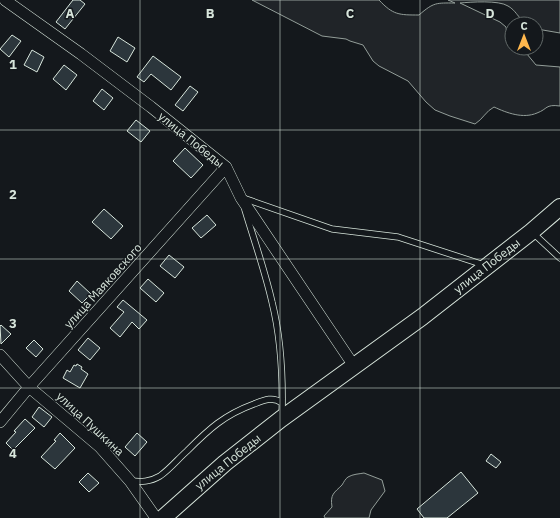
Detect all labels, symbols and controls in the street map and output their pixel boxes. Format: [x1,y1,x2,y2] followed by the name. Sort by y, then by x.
[66,5,75,22] text: A
[206,5,215,22] text: B
[346,5,355,22] text: C
[485,5,495,22] text: D
[504,16,544,56] north arrow
[520,19,528,33] text: С
[9,56,17,73] text: 1
[155,108,227,171] street label: улица Победы
[9,186,17,203] text: 2
[450,235,523,296] street label: улица Победы
[60,240,145,331] street label: улица Маяковского
[9,315,17,332] text: 3
[53,388,128,459] street label: улица Пушкина
[192,430,264,493] street label: улица Победы
[9,445,17,462] text: 4

